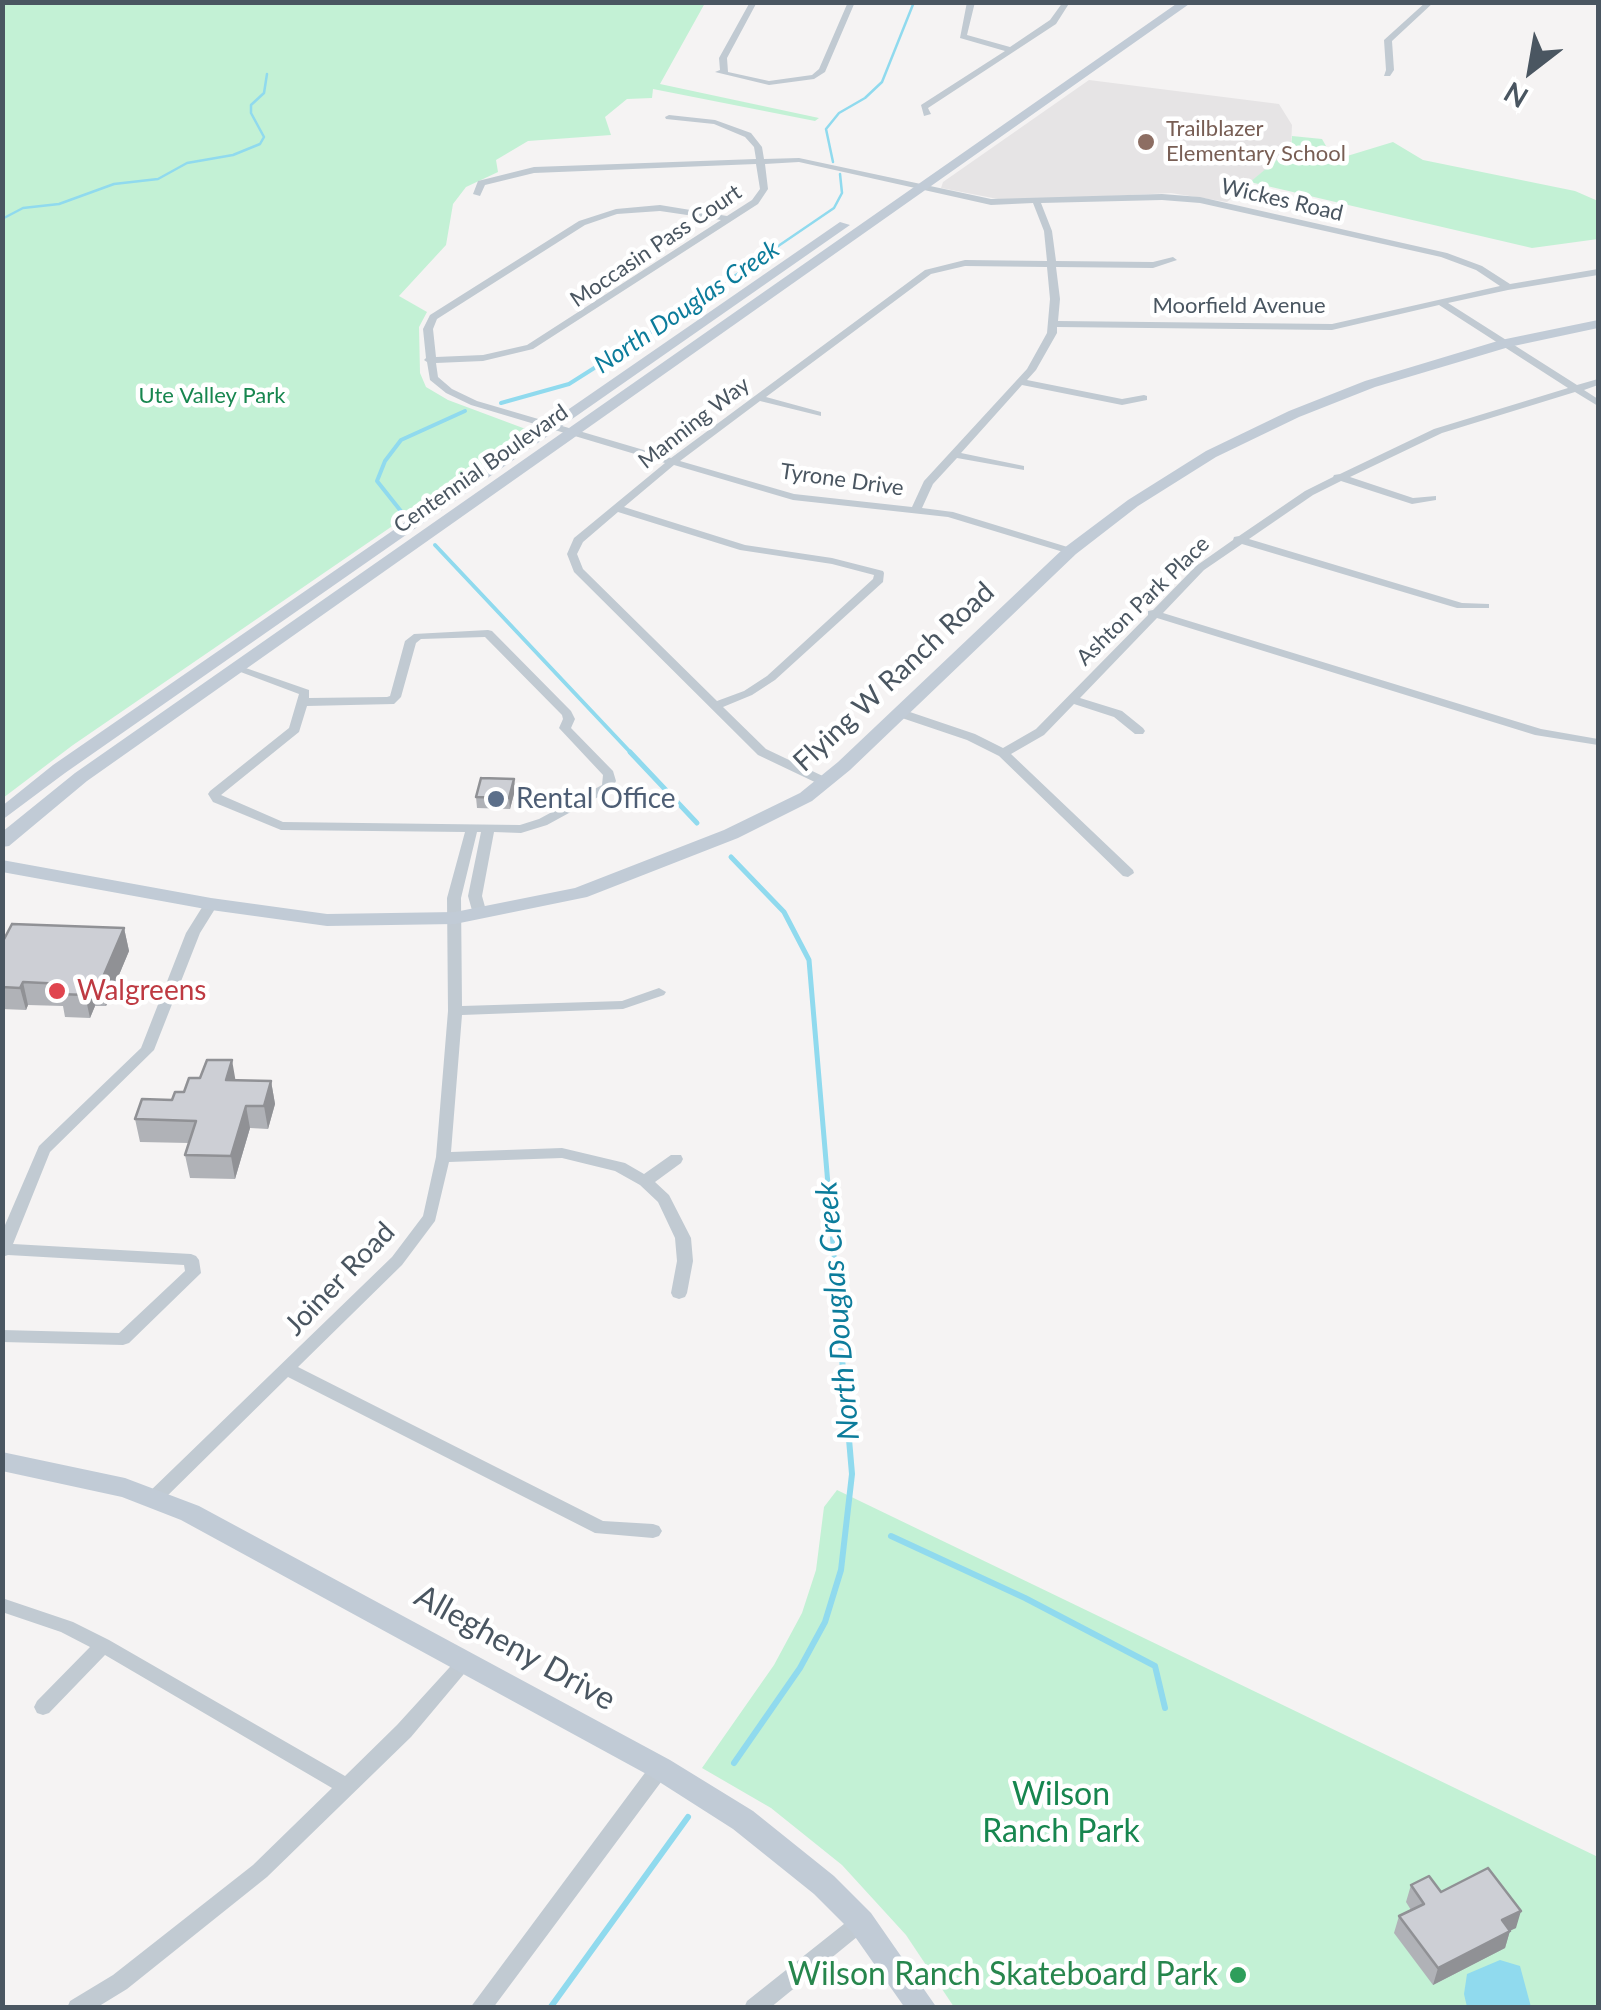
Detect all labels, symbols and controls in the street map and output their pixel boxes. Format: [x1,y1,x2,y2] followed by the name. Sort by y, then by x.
[1481,20,1581,120] north arrow
[1498,76,1534,116] text: N
[1166,116,1346,168] place label: Trailblazer Elementary School
[1135,131,1157,153] marker: Trailblazer Elementary School
[1218,173,1346,227] street label: Wickes Road
[565,179,747,313] street label: Moccasin Pass Court
[589,234,785,380] water label: North Douglas Creek
[1152,293,1326,319] street label: Moorfield Avenue
[633,371,755,475] street label: Manning Way
[139,383,285,409] park label: Ute Valley Park
[389,399,573,539] street label: Centennial Boulevard
[779,458,905,502] street label: Tyrone Drive
[1071,531,1215,671] street label: Ashton Park Place
[787,575,1001,779] street label: Flying W Ranch Road
[516,782,676,816] place label: Rental Office
[485,788,507,810] marker: Rental Office
[77,974,206,1008] place label: Walgreens
[46,980,68,1002] marker: Walgreens
[809,1180,867,1442] water label: North Douglas Creek
[278,1216,402,1342] street label: Joiner Road
[408,1577,622,1719] street label: Allegheny Drive
[982,1776,1140,1851] park label: Wilson Ranch Park
[788,1956,1218,1994] place label: Wilson Ranch Skateboard Park
[1227,1964,1249,1986] marker: Wilson Ranch Skateboard Park

